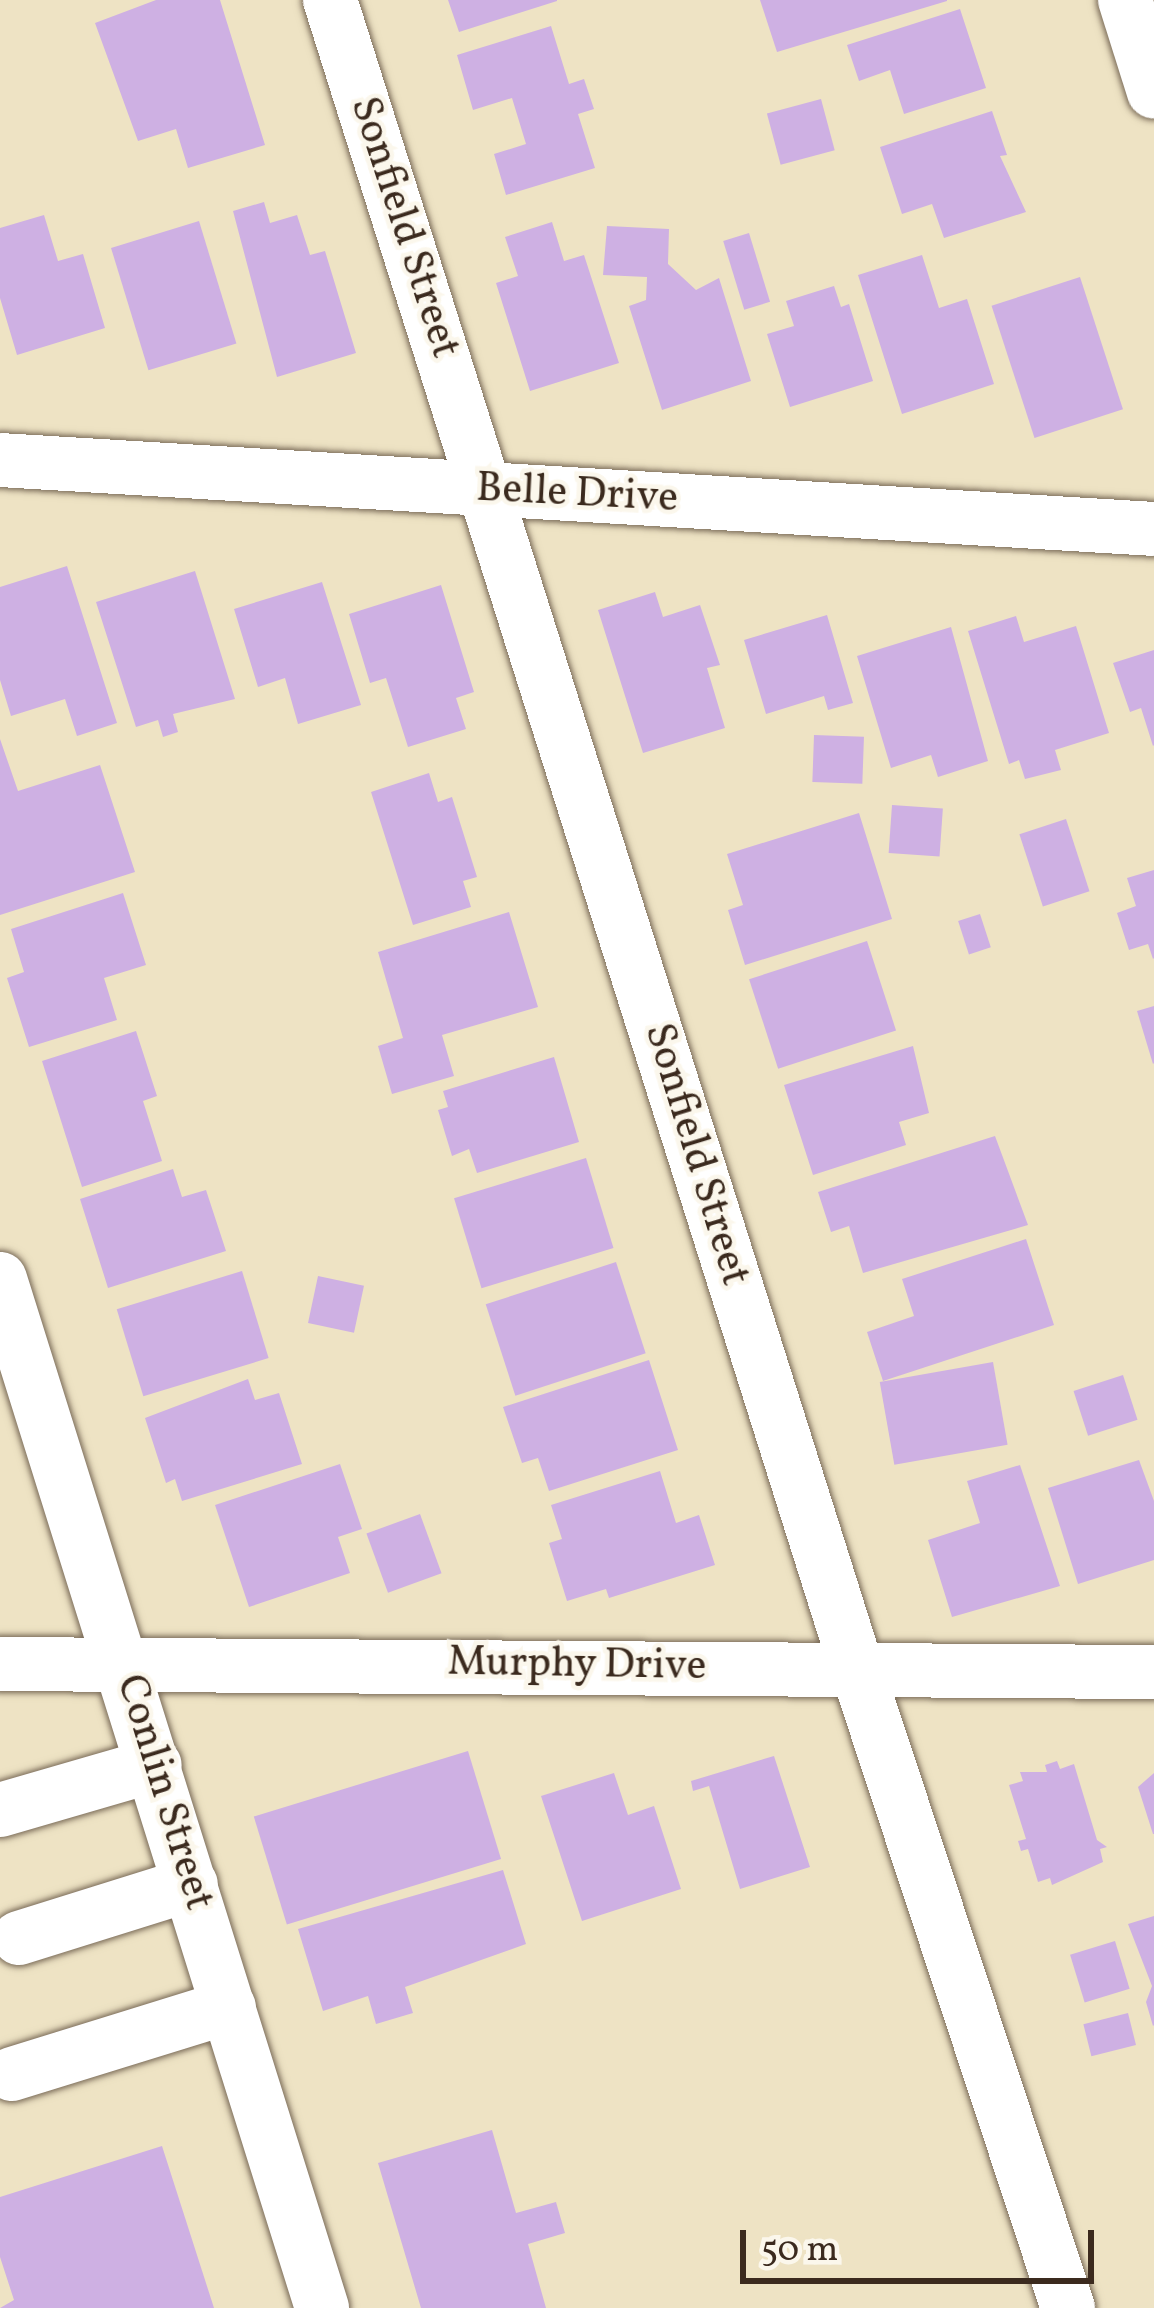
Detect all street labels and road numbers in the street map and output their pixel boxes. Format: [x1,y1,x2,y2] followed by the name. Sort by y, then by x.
[337,91,469,365] street label: Sonfield Street
[475,465,679,525] street label: Belle Drive
[631,1018,759,1292] street label: Sonfield Street
[446,1639,708,1693] street label: Murphy Drive
[103,1669,223,1917] street label: Conlin Street

